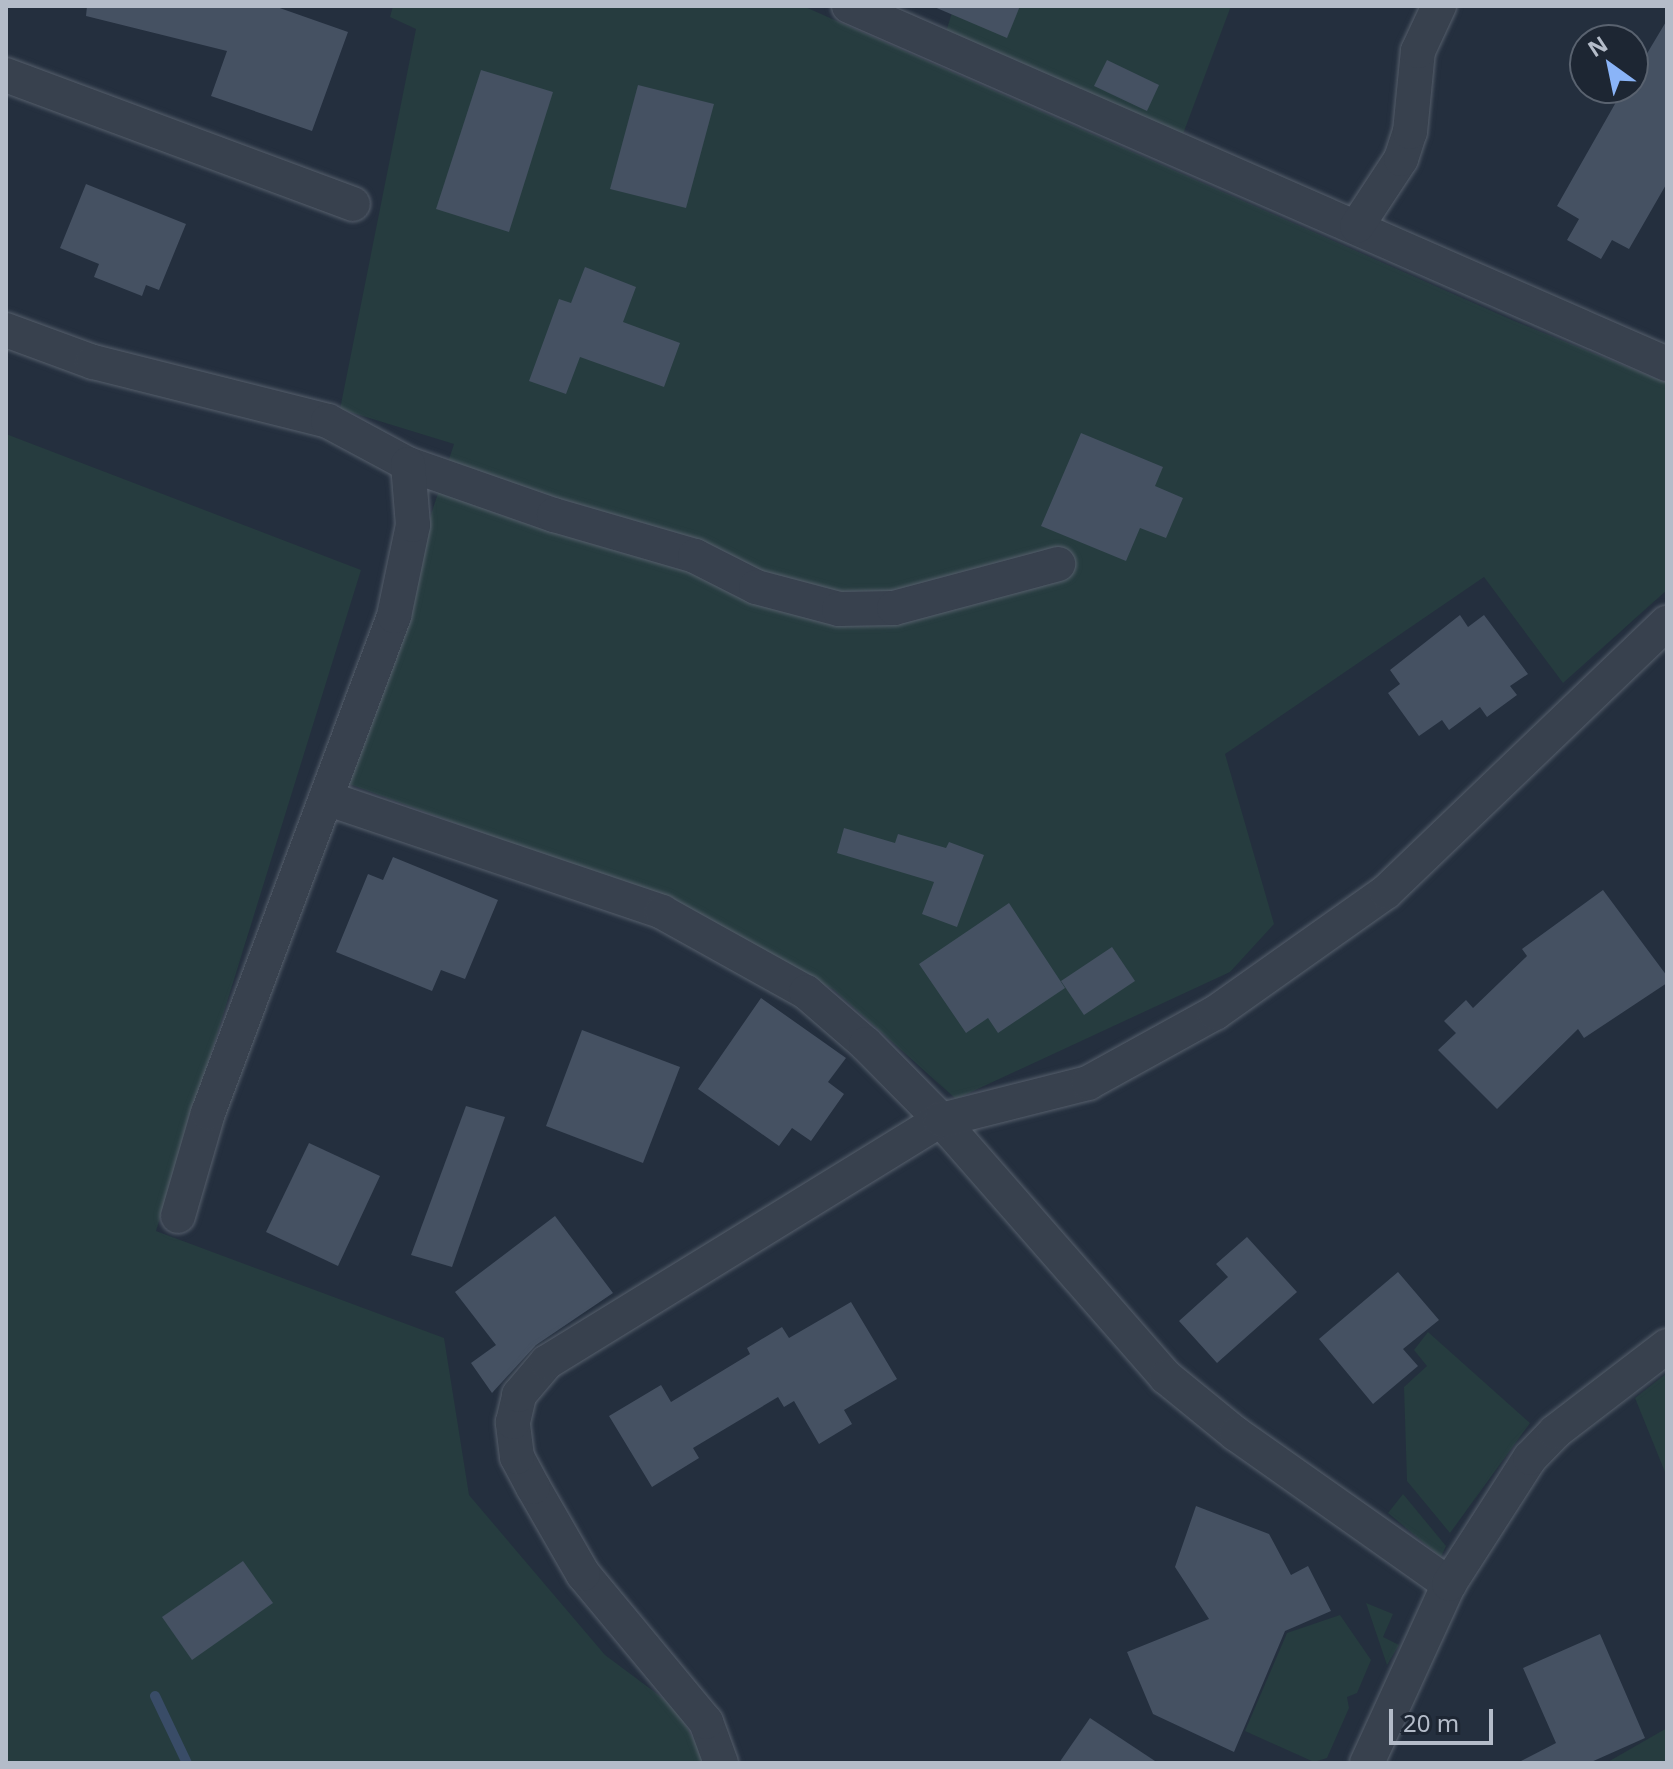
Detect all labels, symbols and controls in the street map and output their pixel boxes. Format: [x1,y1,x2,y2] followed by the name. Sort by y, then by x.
[1569,24,1649,104] north arrow
[1581,28,1613,63] text: N
[1393,1693,1497,1743] scale bar
[1403,1706,1459,1739] text: 20 m

